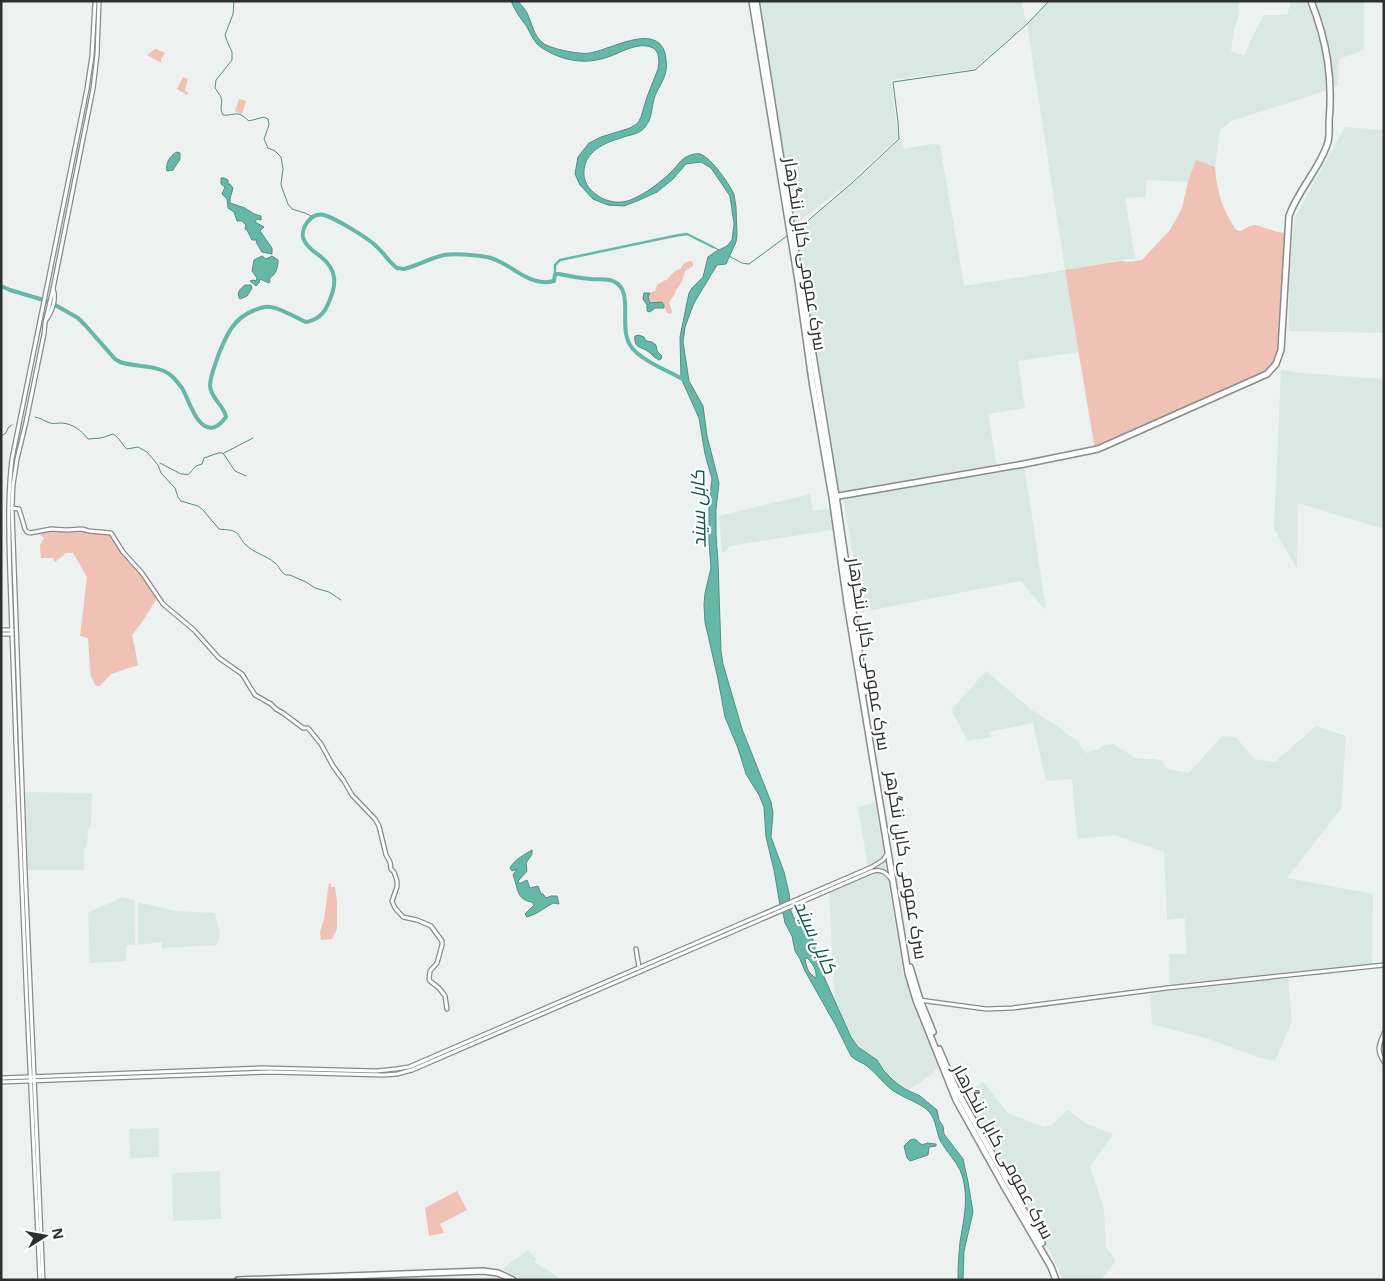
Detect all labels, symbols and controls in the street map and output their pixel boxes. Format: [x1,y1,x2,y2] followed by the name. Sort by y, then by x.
[779,155,833,352] street label: سرک عمومی کابل ننگرهار
[684,470,712,548] water label: کابل سيند
[843,555,897,752] street label: سرک عمومی کابل ننگرهار
[880,768,934,961] street label: سرک عمومی کابل ننگرهر
[788,896,844,978] water label: کابل سيند
[947,1058,1060,1243] street label: سرک عمومی کابل ننگرهار
[20,1211,70,1261] north arrow
[48,1226,69,1241] text: N

